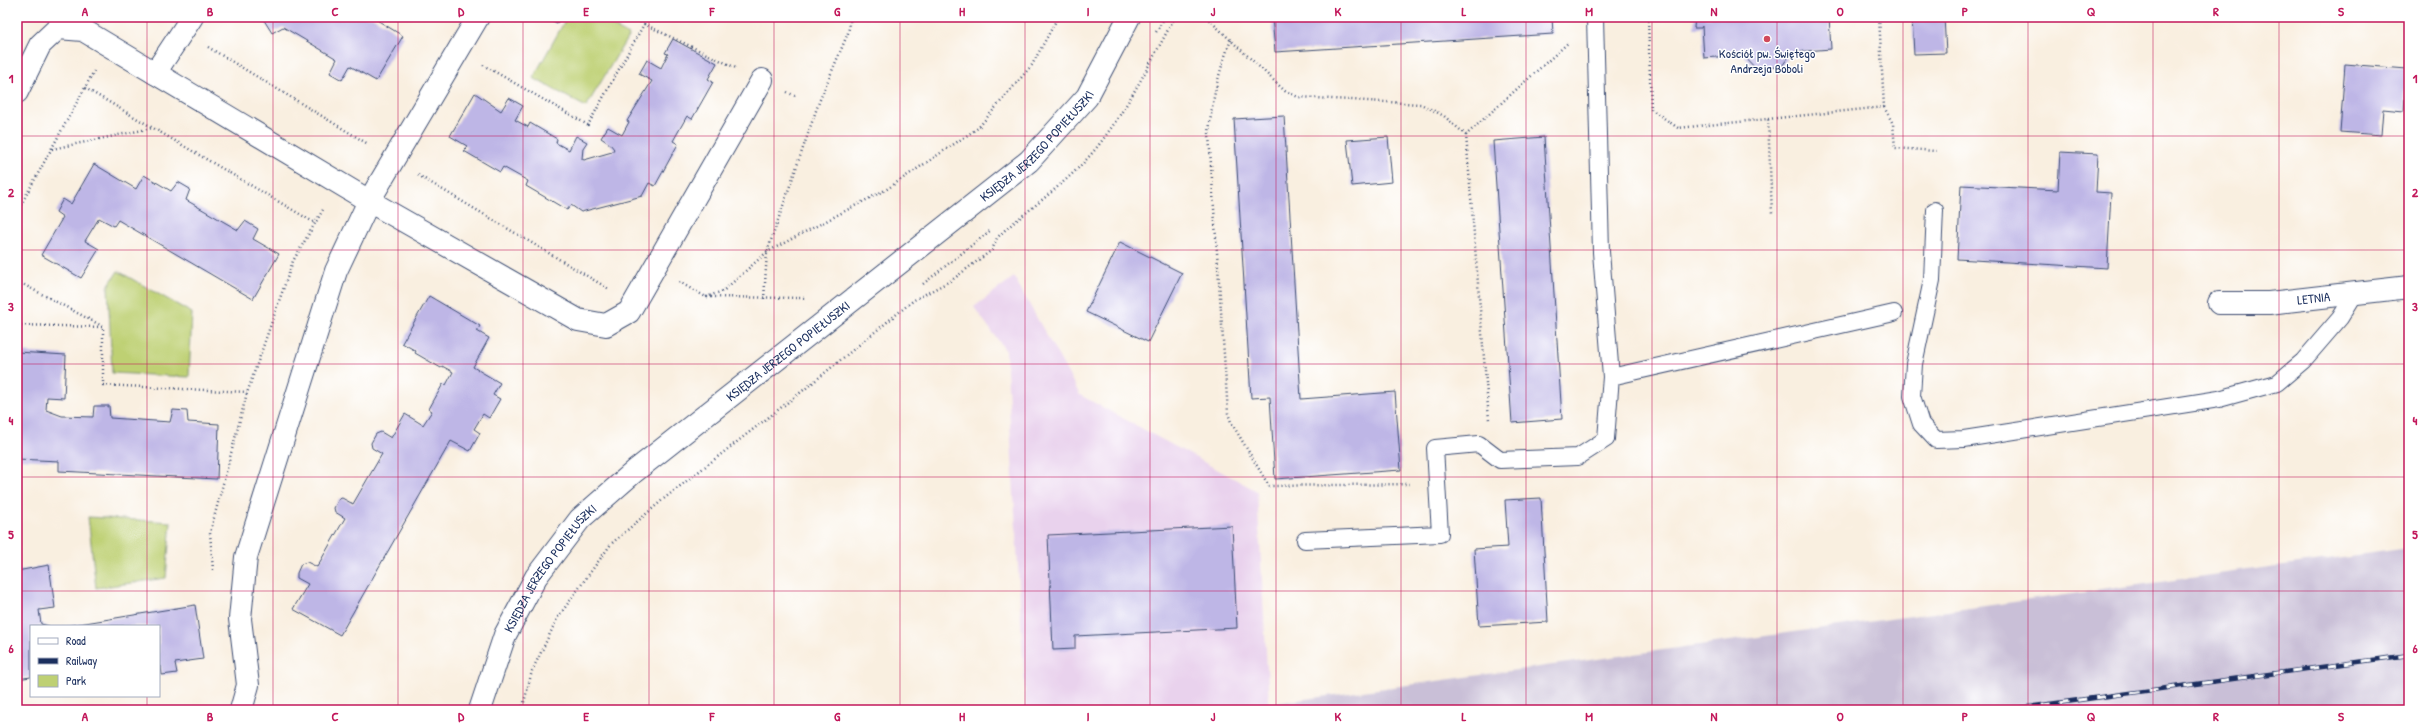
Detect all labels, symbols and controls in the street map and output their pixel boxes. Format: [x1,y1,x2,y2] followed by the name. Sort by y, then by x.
[82,2,89,20] text: A
[207,2,214,20] text: B
[331,2,339,20] text: C
[458,2,465,20] text: D
[583,2,589,20] text: E
[709,2,716,20] text: F
[834,2,841,20] text: G
[959,2,965,20] text: H
[1086,2,1090,20] text: I
[1211,2,1216,20] text: J
[1335,2,1342,20] text: K
[1462,2,1467,20] text: L
[1585,2,1593,20] text: M
[1711,2,1718,20] text: N
[1836,2,1844,20] text: O
[1962,2,1968,20] text: P
[2087,2,2096,20] text: Q
[2213,2,2219,20] text: R
[2338,2,2344,20] text: S
[1762,34,1772,44] marker: Kościół pw. Świętego Andrzeja Boboli
[1719,44,1815,77] place label: Kościół pw. Świętego Andrzeja Boboli
[9,69,14,87] text: 1
[2413,69,2418,87] text: 1
[976,87,1098,205] street label: KSIĘDZA JERZEGO POPIEŁUSZKI
[8,183,15,201] text: 2
[2412,183,2419,201] text: 2
[2296,287,2332,309] street label: LETNIA
[722,296,853,405] street label: KSIĘDZA JERZEGO POPIEŁUSZKI
[8,297,14,315] text: 3
[2412,297,2418,315] text: 3
[9,411,14,429] text: 4
[2413,411,2418,429] text: 4
[499,500,600,635] street label: KSIĘDZA JERZEGO POPIEŁUSZKI
[8,525,14,543] text: 5
[2412,525,2418,543] text: 5
[30,625,160,697] legend
[66,632,86,649] text: Road
[8,639,14,657] text: 6
[2412,639,2418,657] text: 6
[66,652,97,669] text: Railway
[66,672,86,689] text: Park
[82,707,89,725] text: A
[207,707,214,725] text: B
[331,707,339,725] text: C
[458,707,465,725] text: D
[583,707,589,725] text: E
[709,707,716,725] text: F
[834,707,841,725] text: G
[959,707,965,725] text: H
[1086,707,1090,725] text: I
[1211,707,1216,725] text: J
[1335,707,1342,725] text: K
[1462,707,1467,725] text: L
[1585,707,1593,725] text: M
[1711,707,1718,725] text: N
[1836,707,1844,725] text: O
[1962,707,1968,725] text: P
[2087,707,2096,725] text: Q
[2213,707,2219,725] text: R
[2338,707,2344,725] text: S

